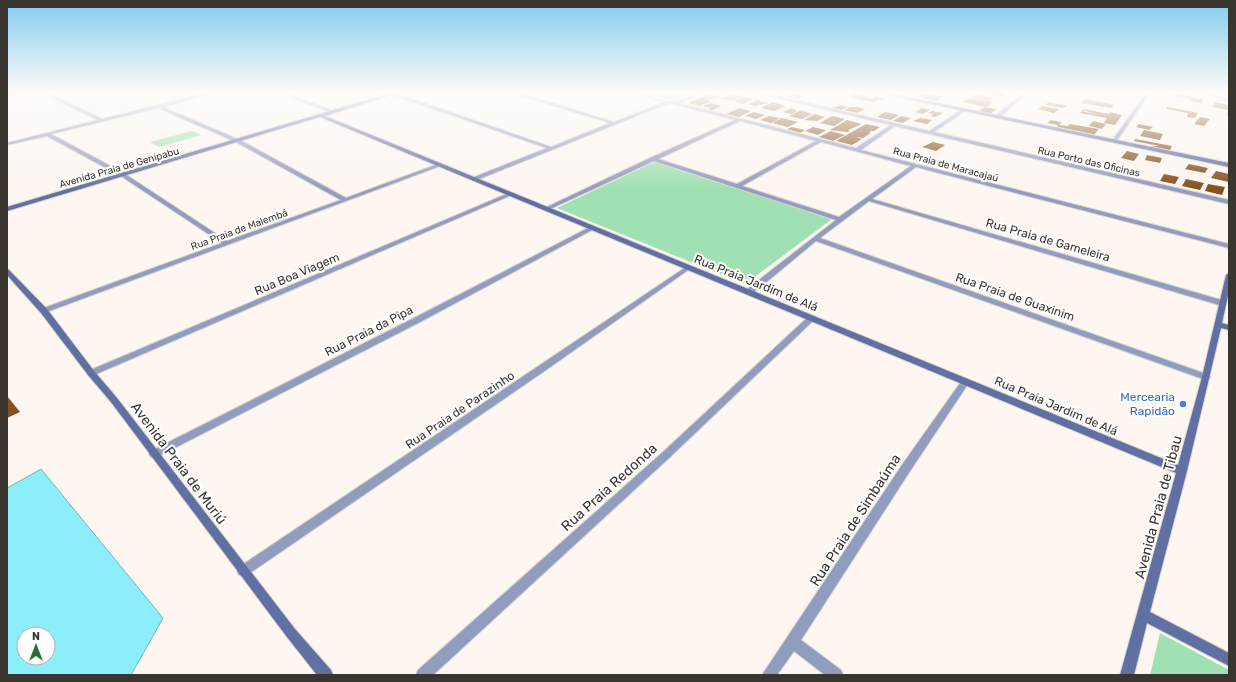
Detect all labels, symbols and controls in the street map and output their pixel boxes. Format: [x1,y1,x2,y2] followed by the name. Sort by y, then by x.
[1037,144,1141,180] street label: Rua Porto das Oficinas
[58,145,181,191] street label: Avenida Praia de Genipabu
[892,145,1000,185] street label: Rua Praia de Maracajaú
[189,207,290,253] street label: Rua Praia de Malembá
[984,216,1112,264] street label: Rua Praia de Gameleira
[253,250,341,298] street label: Rua Boa Viagem
[692,252,820,314] street label: Rua Praia Jardim de Alá
[954,270,1076,324] street label: Rua Praia de Guaxinim
[323,303,415,359] street label: Rua Praia da Pipa
[403,368,517,452] street label: Rua Praia de Parazinho
[992,374,1120,438] street label: Rua Praia Jardim de Alá
[1120,390,1175,418] place label: Mercearia Rapidão
[127,399,230,528] street label: Avenida Praia de Muriú
[1178,399,1188,409] marker: Mercearia Rapidão
[1131,434,1186,580] street label: Avenida Praia de Tibau
[558,440,661,535] street label: Rua Praia Redonda
[806,451,904,589] street label: Rua Praia de Simbaúma
[16,626,56,666] north arrow
[32,630,40,643] text: N

